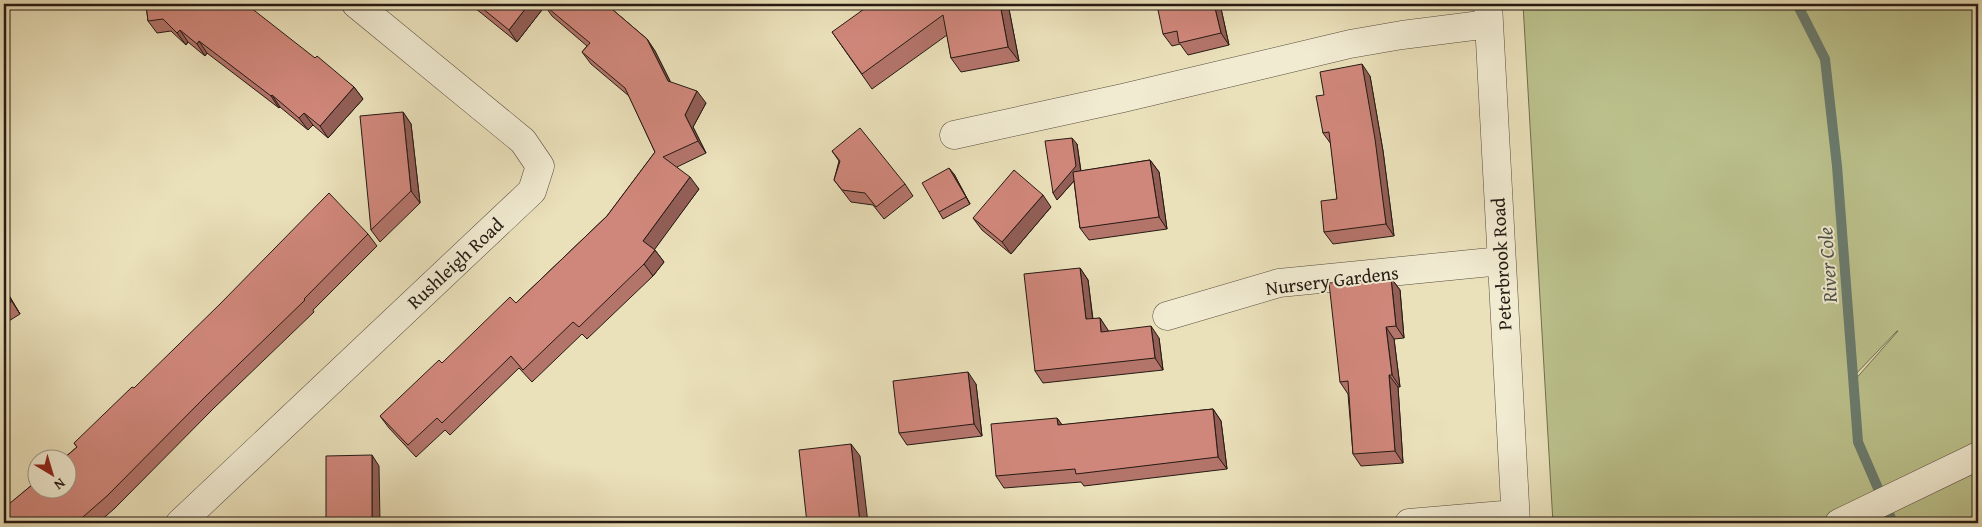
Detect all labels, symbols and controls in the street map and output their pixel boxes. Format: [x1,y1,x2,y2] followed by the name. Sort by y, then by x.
[1483,196,1518,331] street label: Peterbrook Road
[400,210,510,315] street label: Rushleigh Road
[1810,226,1844,305] water label: River Cole
[1264,258,1400,302] street label: Nursery Gardens
[28,450,78,500] north arrow
[50,473,70,495] text: N

